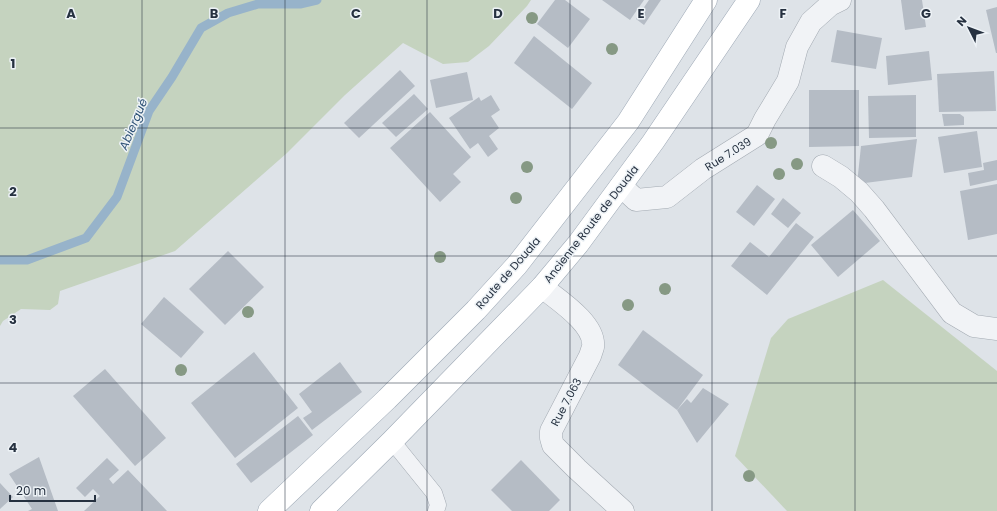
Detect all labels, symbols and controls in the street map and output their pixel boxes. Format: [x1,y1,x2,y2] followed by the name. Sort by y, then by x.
[66,4,76,23] text: A
[210,4,219,23] text: B
[351,4,361,23] text: C
[493,4,503,23] text: D
[637,4,645,23] text: E
[779,4,787,23] text: F
[921,4,931,23] text: G
[949,8,989,48] north arrow
[953,13,970,30] text: N
[11,54,15,73] text: 1
[114,95,152,153] water label: Abiergué
[702,133,754,175] street label: Rue 7.039
[540,162,642,286] street label: Ancienne Route de Douala
[9,182,17,201] text: 2
[472,233,544,313] street label: Route de Douala
[9,310,17,329] text: 3
[547,375,585,429] street label: Rue 7.063
[9,438,18,457] text: 4
[10,477,95,503] scale bar
[16,482,46,499] text: 20 m

